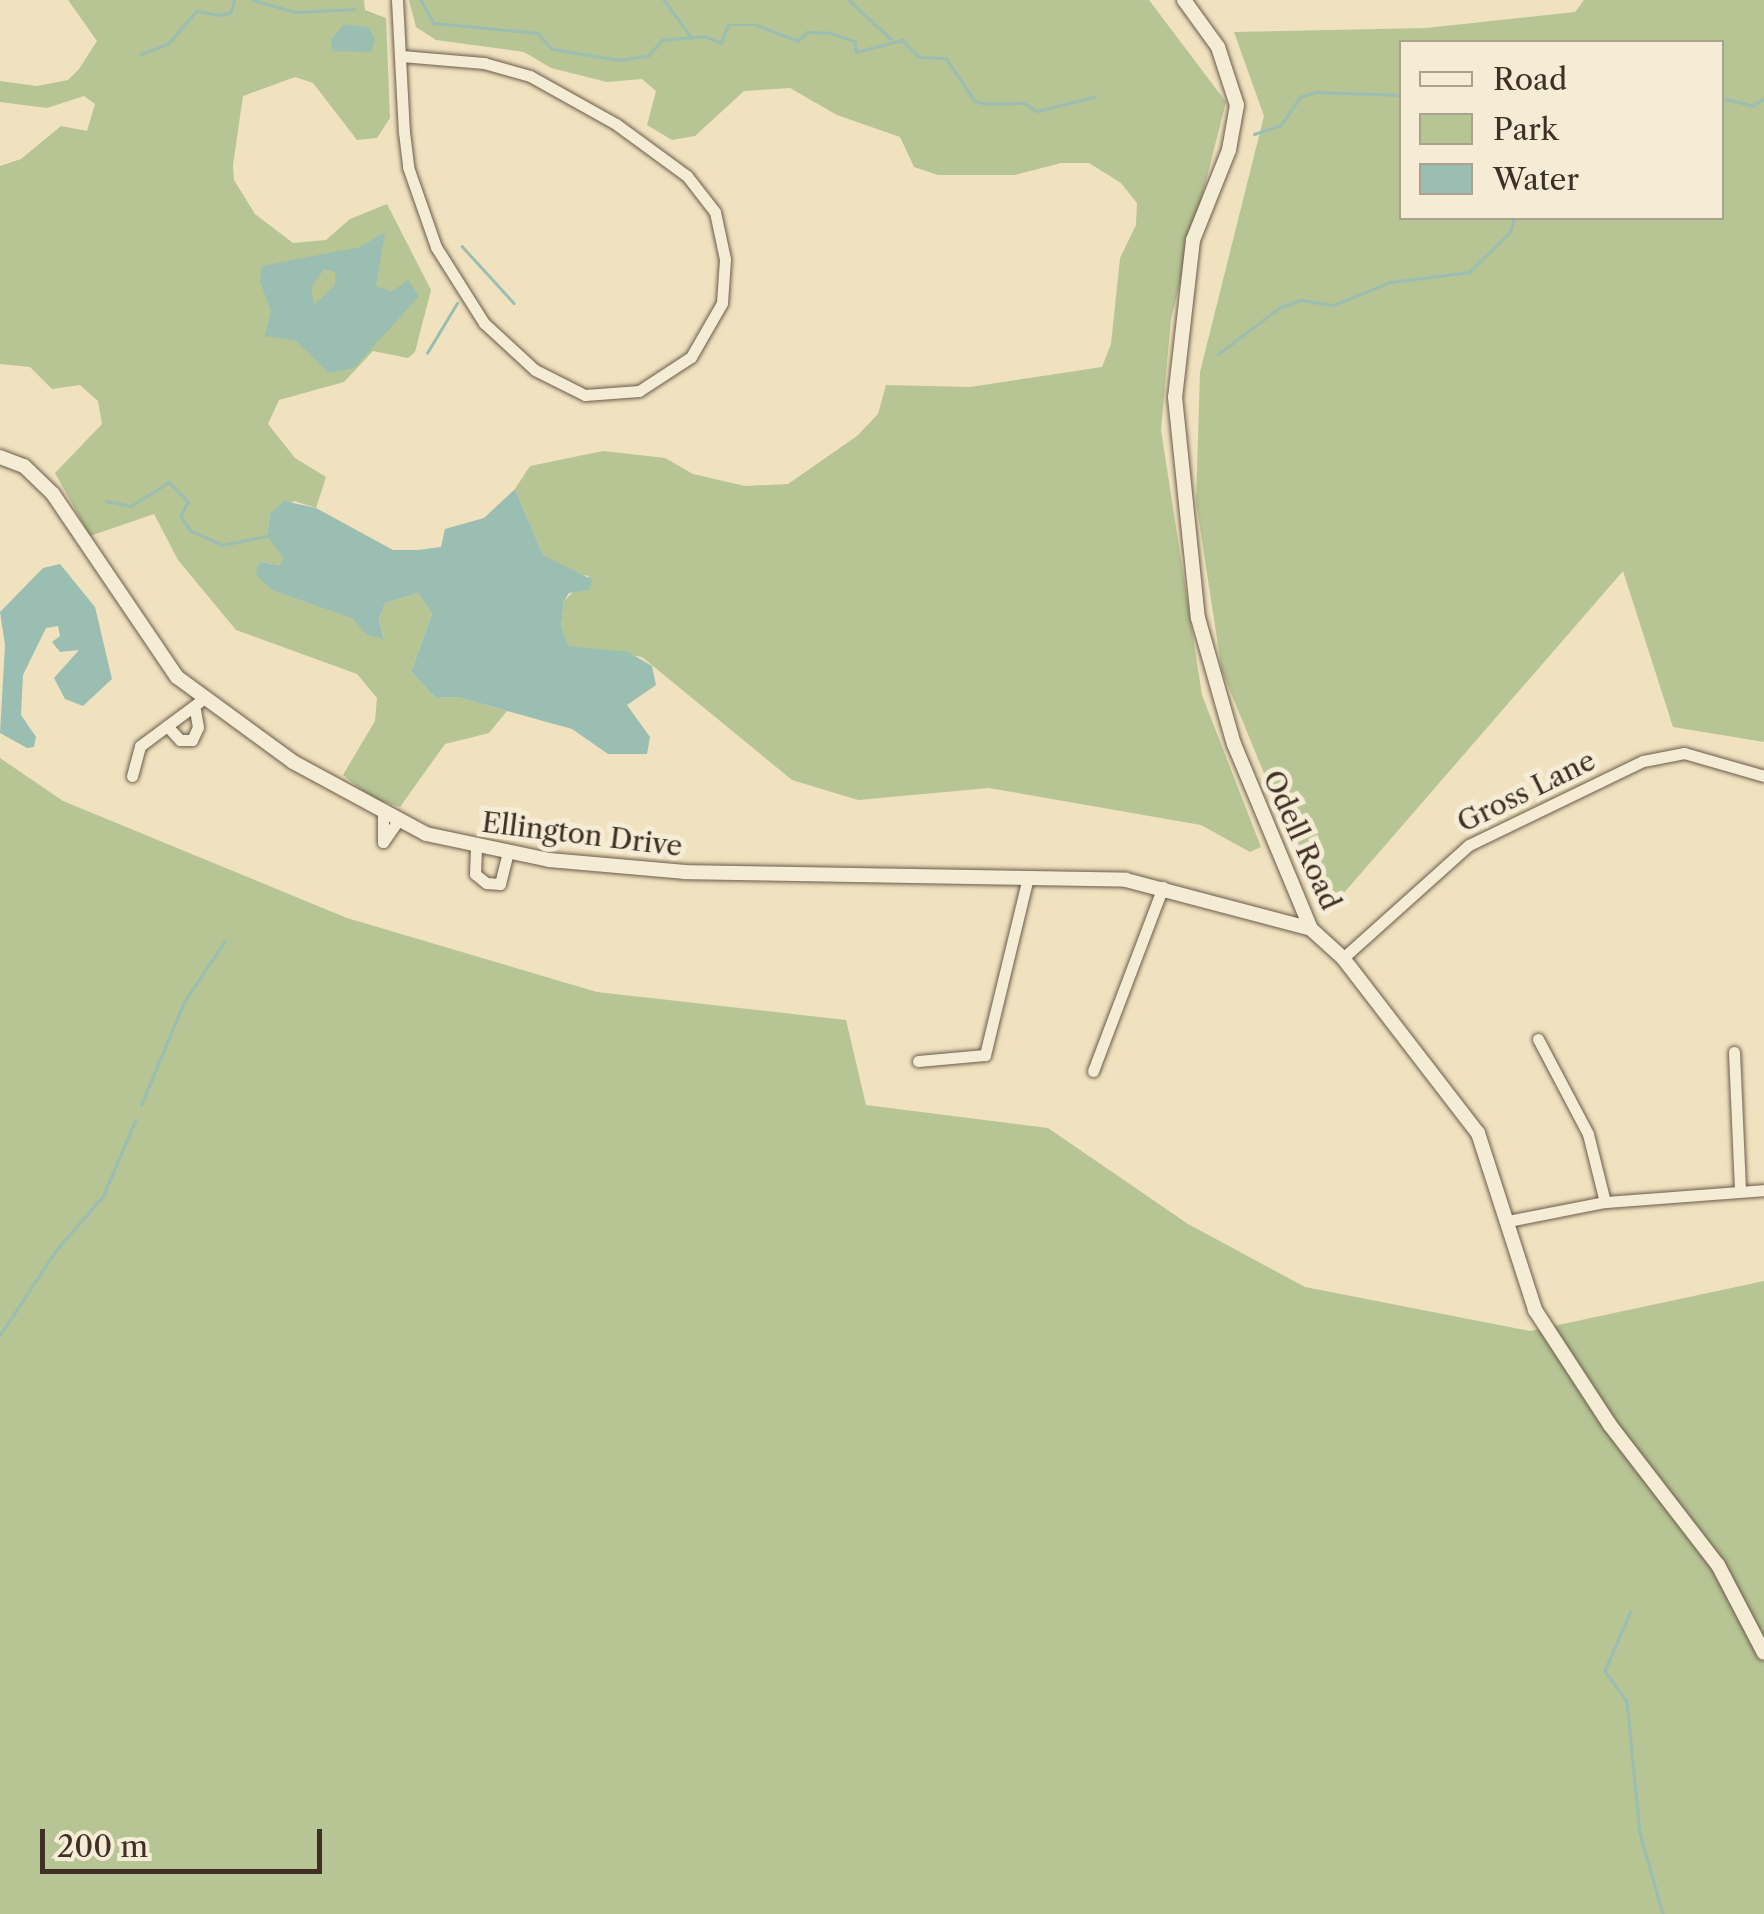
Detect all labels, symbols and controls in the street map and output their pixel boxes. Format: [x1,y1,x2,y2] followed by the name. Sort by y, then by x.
[1399,40,1724,220] legend
[1493,61,1567,98] text: Road
[1493,111,1558,148] text: Park
[1493,161,1579,198] text: Water
[1452,743,1600,839] street label: Gross Lane
[1256,765,1348,915] street label: Odell Road
[480,805,684,863] street label: Ellington Drive
[45,1809,328,1871] scale bar
[57,1828,148,1865] text: 200 m

